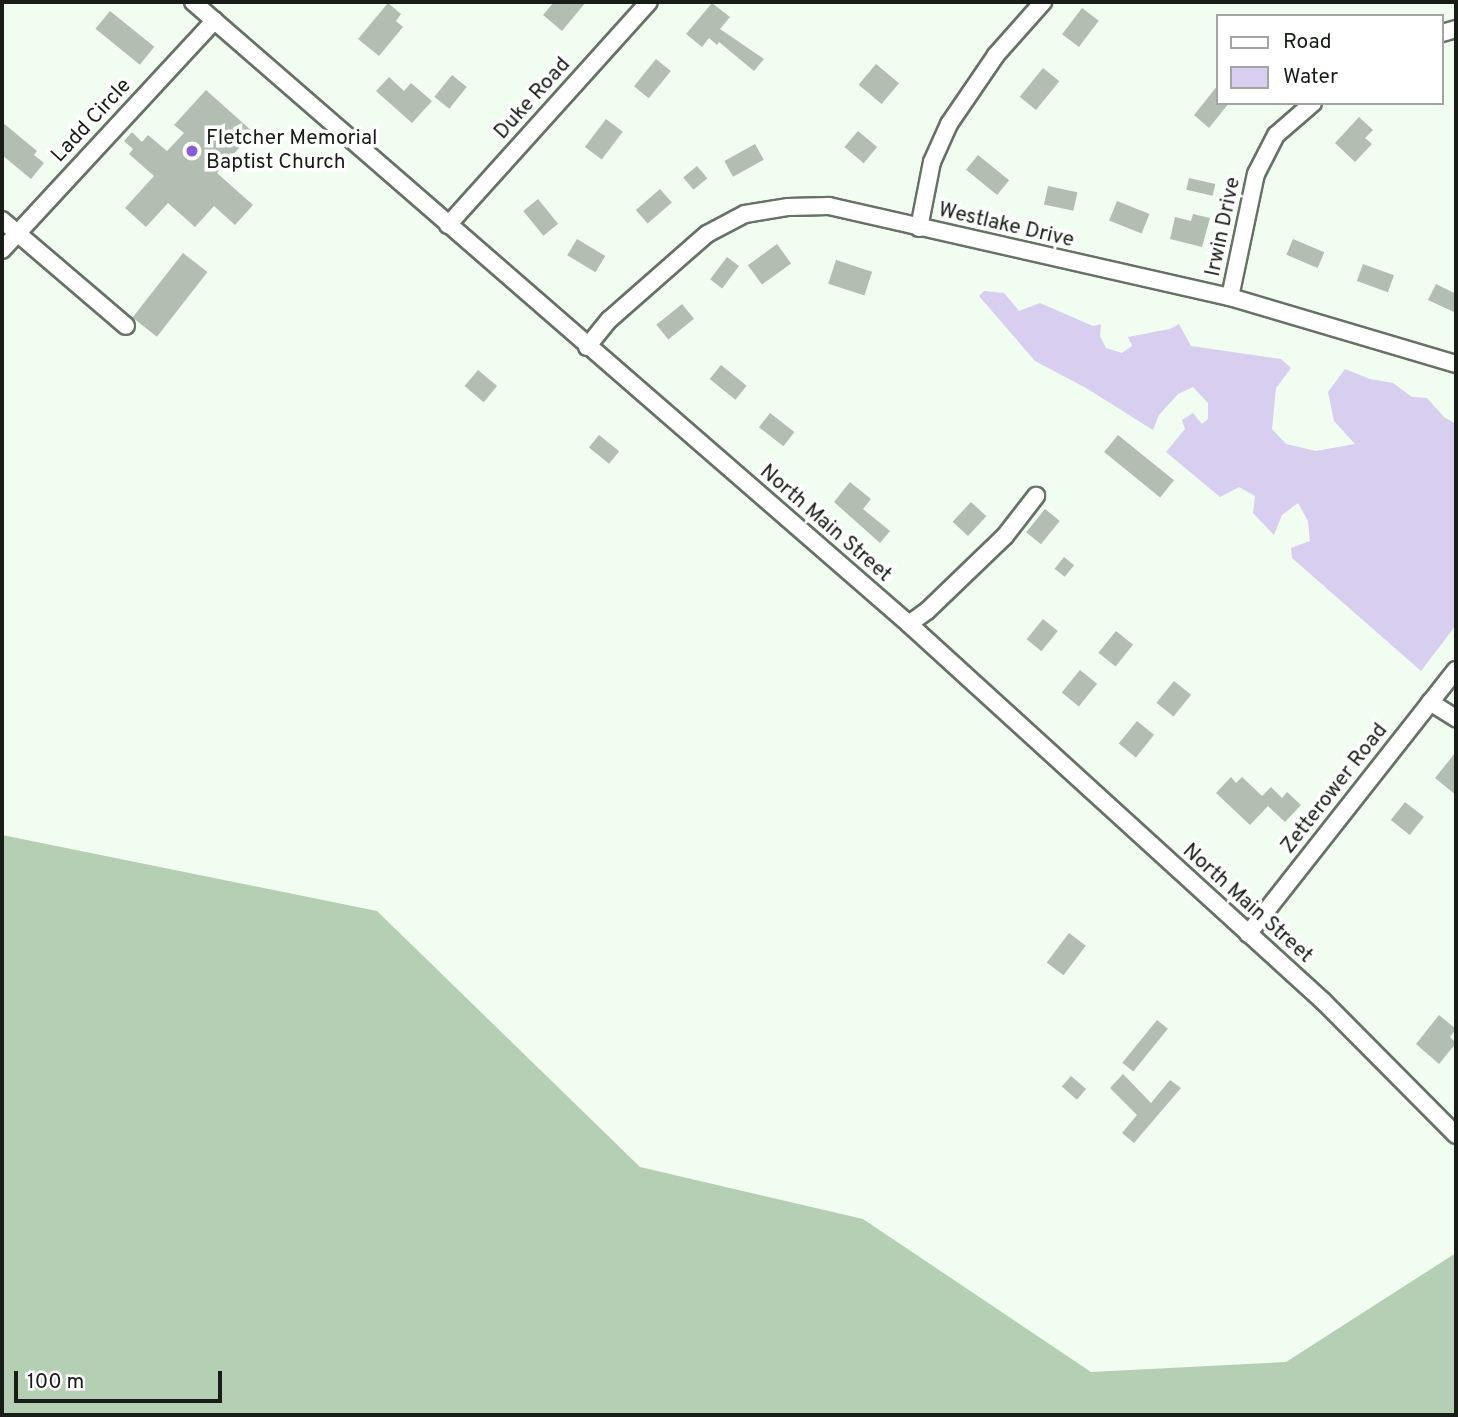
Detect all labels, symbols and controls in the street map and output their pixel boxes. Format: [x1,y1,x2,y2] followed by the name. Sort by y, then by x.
[1216,14,1444,105] legend
[1283,29,1332,56] text: Road
[490,53,576,145] street label: Duke Road
[1283,64,1338,91] text: Water
[47,74,137,168] street label: Ladd Circle
[206,126,377,176] place label: Fletcher Memorial Baptist Church
[184,143,200,159] marker: Fletcher Memorial Baptist Church
[1201,175,1247,279] street label: Irwin Drive
[936,198,1076,254] street label: Westlake Drive
[754,460,896,588] street label: North Main Street
[1276,719,1394,859] street label: Zetterower Road
[1177,839,1317,969] street label: North Main Street
[18,1358,226,1402] scale bar
[27,1369,84,1396] text: 100 m

